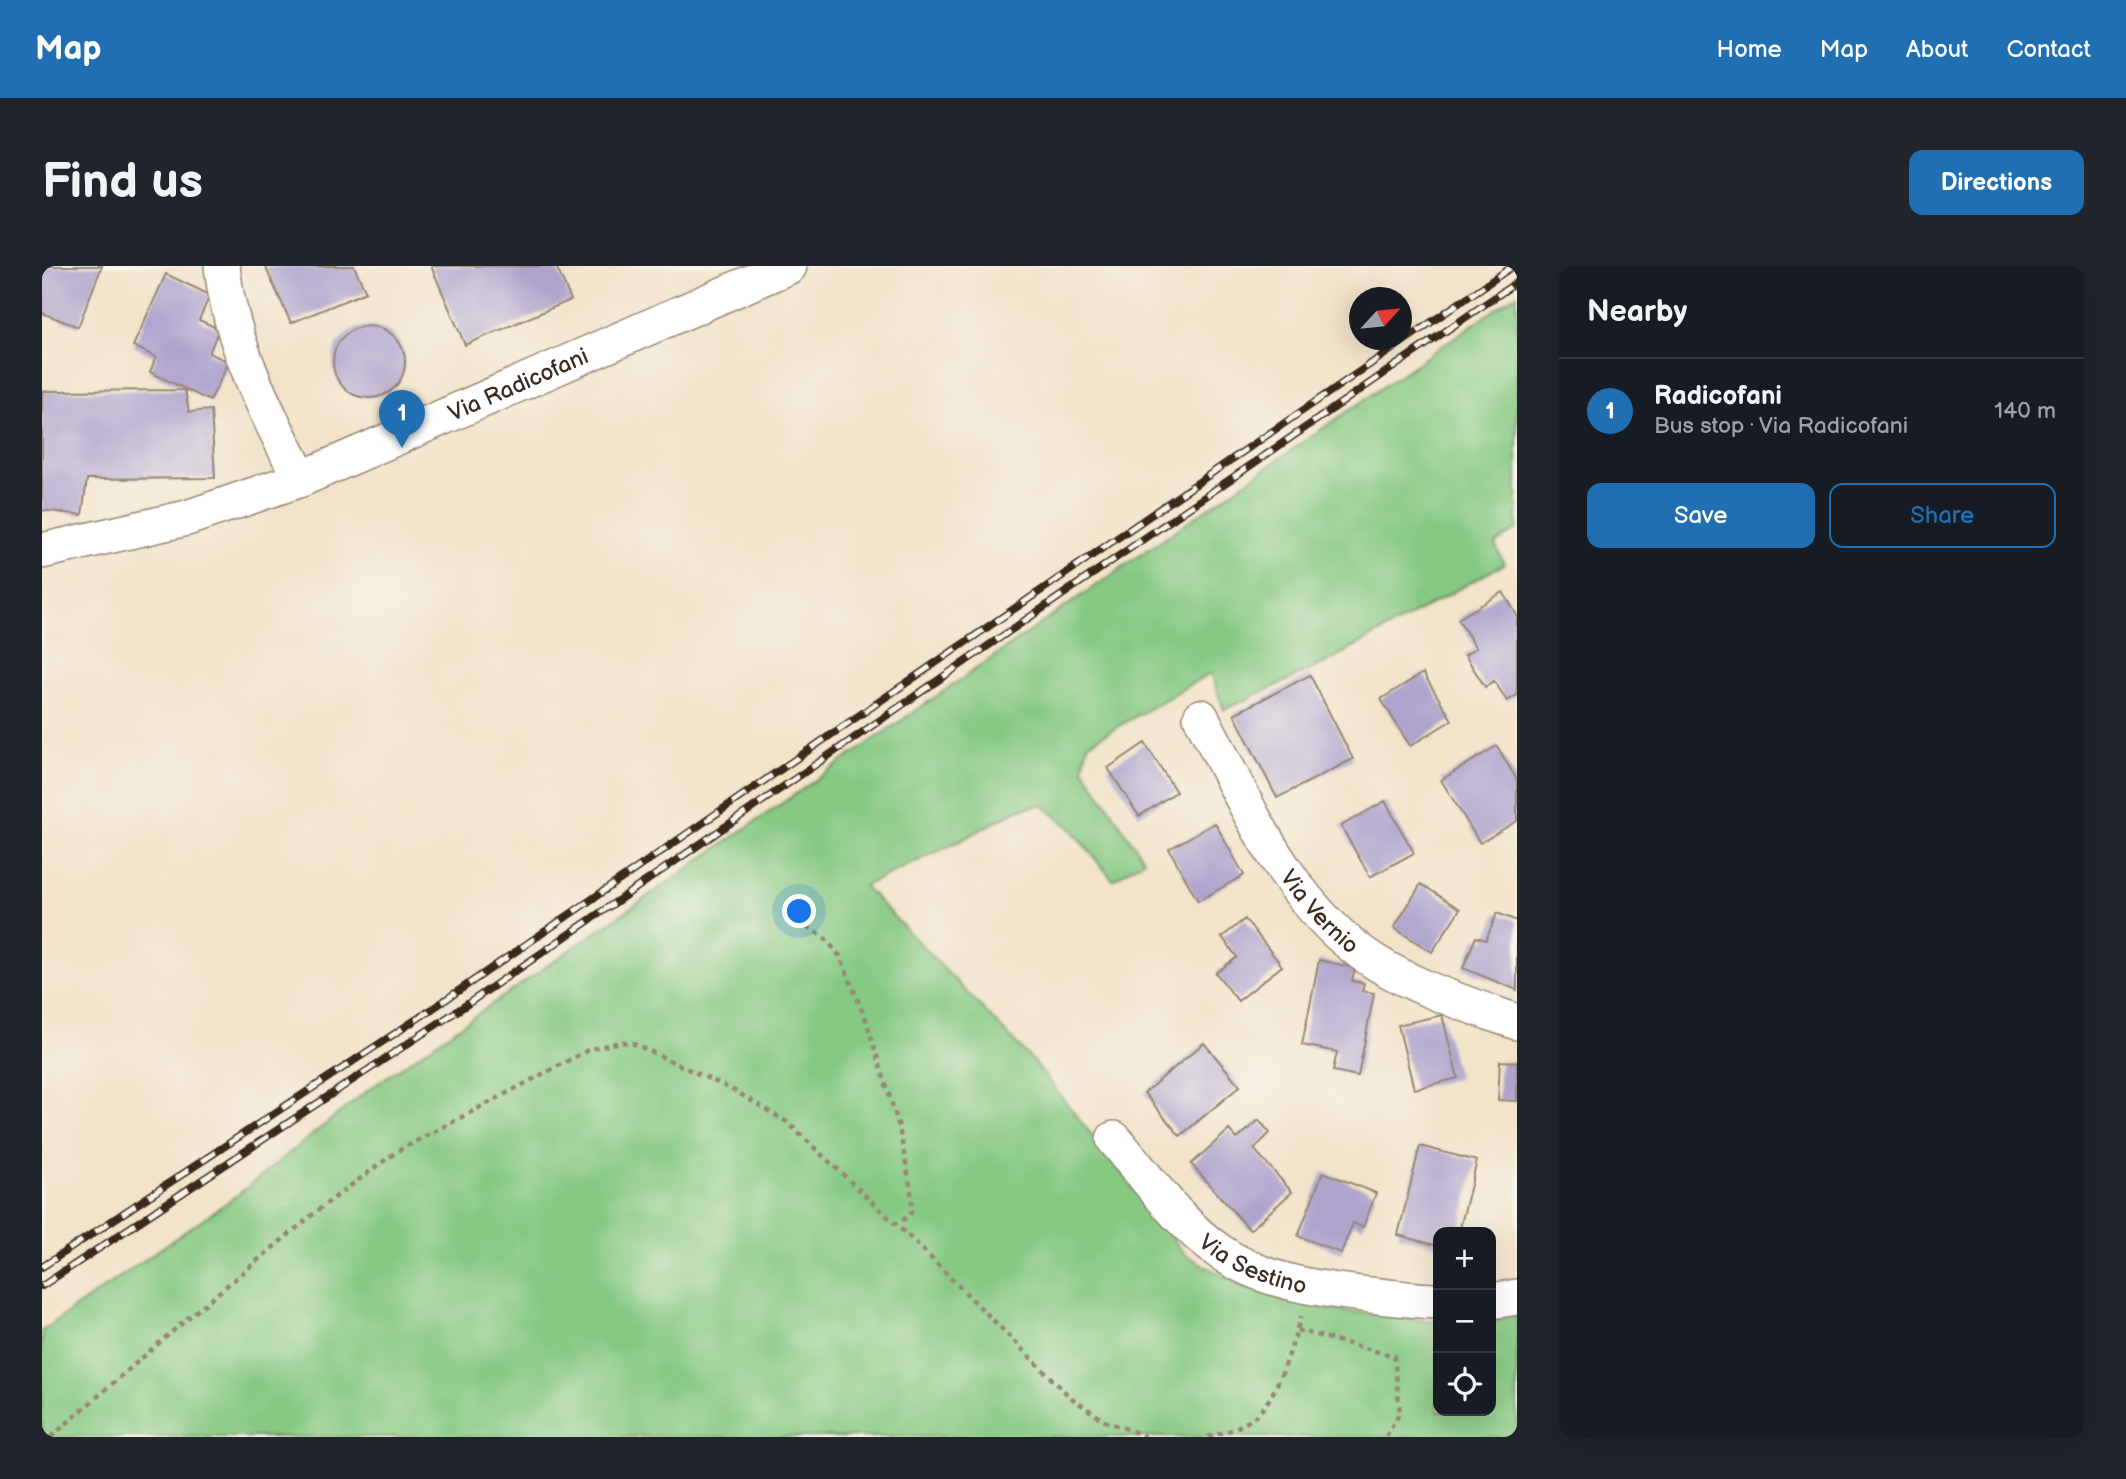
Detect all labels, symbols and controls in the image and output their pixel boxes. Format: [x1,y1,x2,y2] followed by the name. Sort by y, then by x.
[35,29,101,69] text: Map
[1717,35,1782,64] text: Home
[1820,35,1868,64] text: Map
[1906,35,1968,64] text: About
[2006,35,2091,64] text: Contact
[1909,150,2084,215] button: Directions
[42,153,203,212] text: Find us
[1349,287,1412,350] north arrow
[1587,294,1687,330] text: Nearby
[444,342,593,428] street label: Via Radicofani
[1654,381,1782,412] text: Radicofani
[379,390,425,448] pin: 1
[1605,397,1615,425] text: 1
[1994,397,2056,425] text: 140 m
[1654,412,1908,440] text: Bus stop · Via Radicofani
[1587,483,1815,548] button: Save
[1829,483,2056,548] button: Share
[1274,865,1364,960] street label: Via Vernio
[782,894,816,928] your location
[1433,1227,1496,1416] map controls
[1433,1227,1496,1290] button: +
[1193,1228,1309,1301] street label: Via Sestino
[1433,1290,1496,1353] button: −
[1433,1353,1496,1416] button: locate

